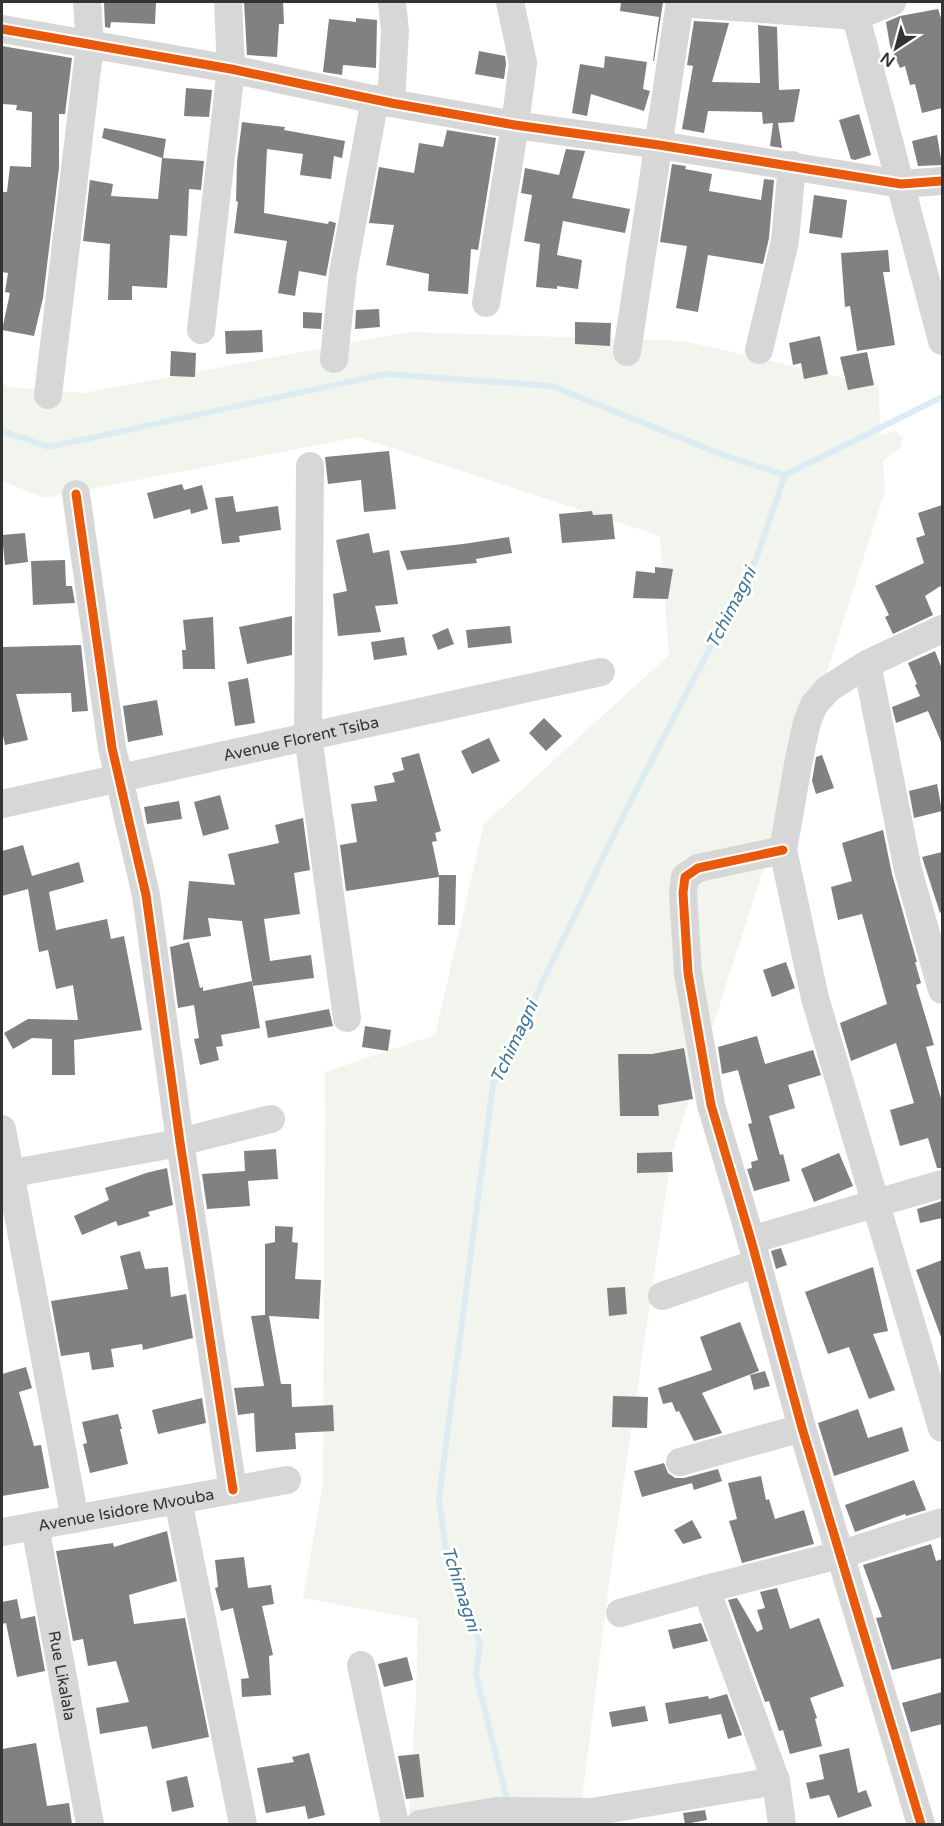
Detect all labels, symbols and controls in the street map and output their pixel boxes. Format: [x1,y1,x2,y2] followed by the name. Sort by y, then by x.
[866,18,926,78] north arrow
[877,47,899,71] text: N
[701,561,762,652] water label: Tchimagni
[221,712,381,766] street label: Avenue Florent Tsiba
[485,995,544,1087] water label: Tchimagni
[36,1484,216,1536] street label: Avenue Isidore Mvouba
[437,1544,486,1637] water label: Tchimagni
[44,1629,80,1722] street label: Rue Likalala

